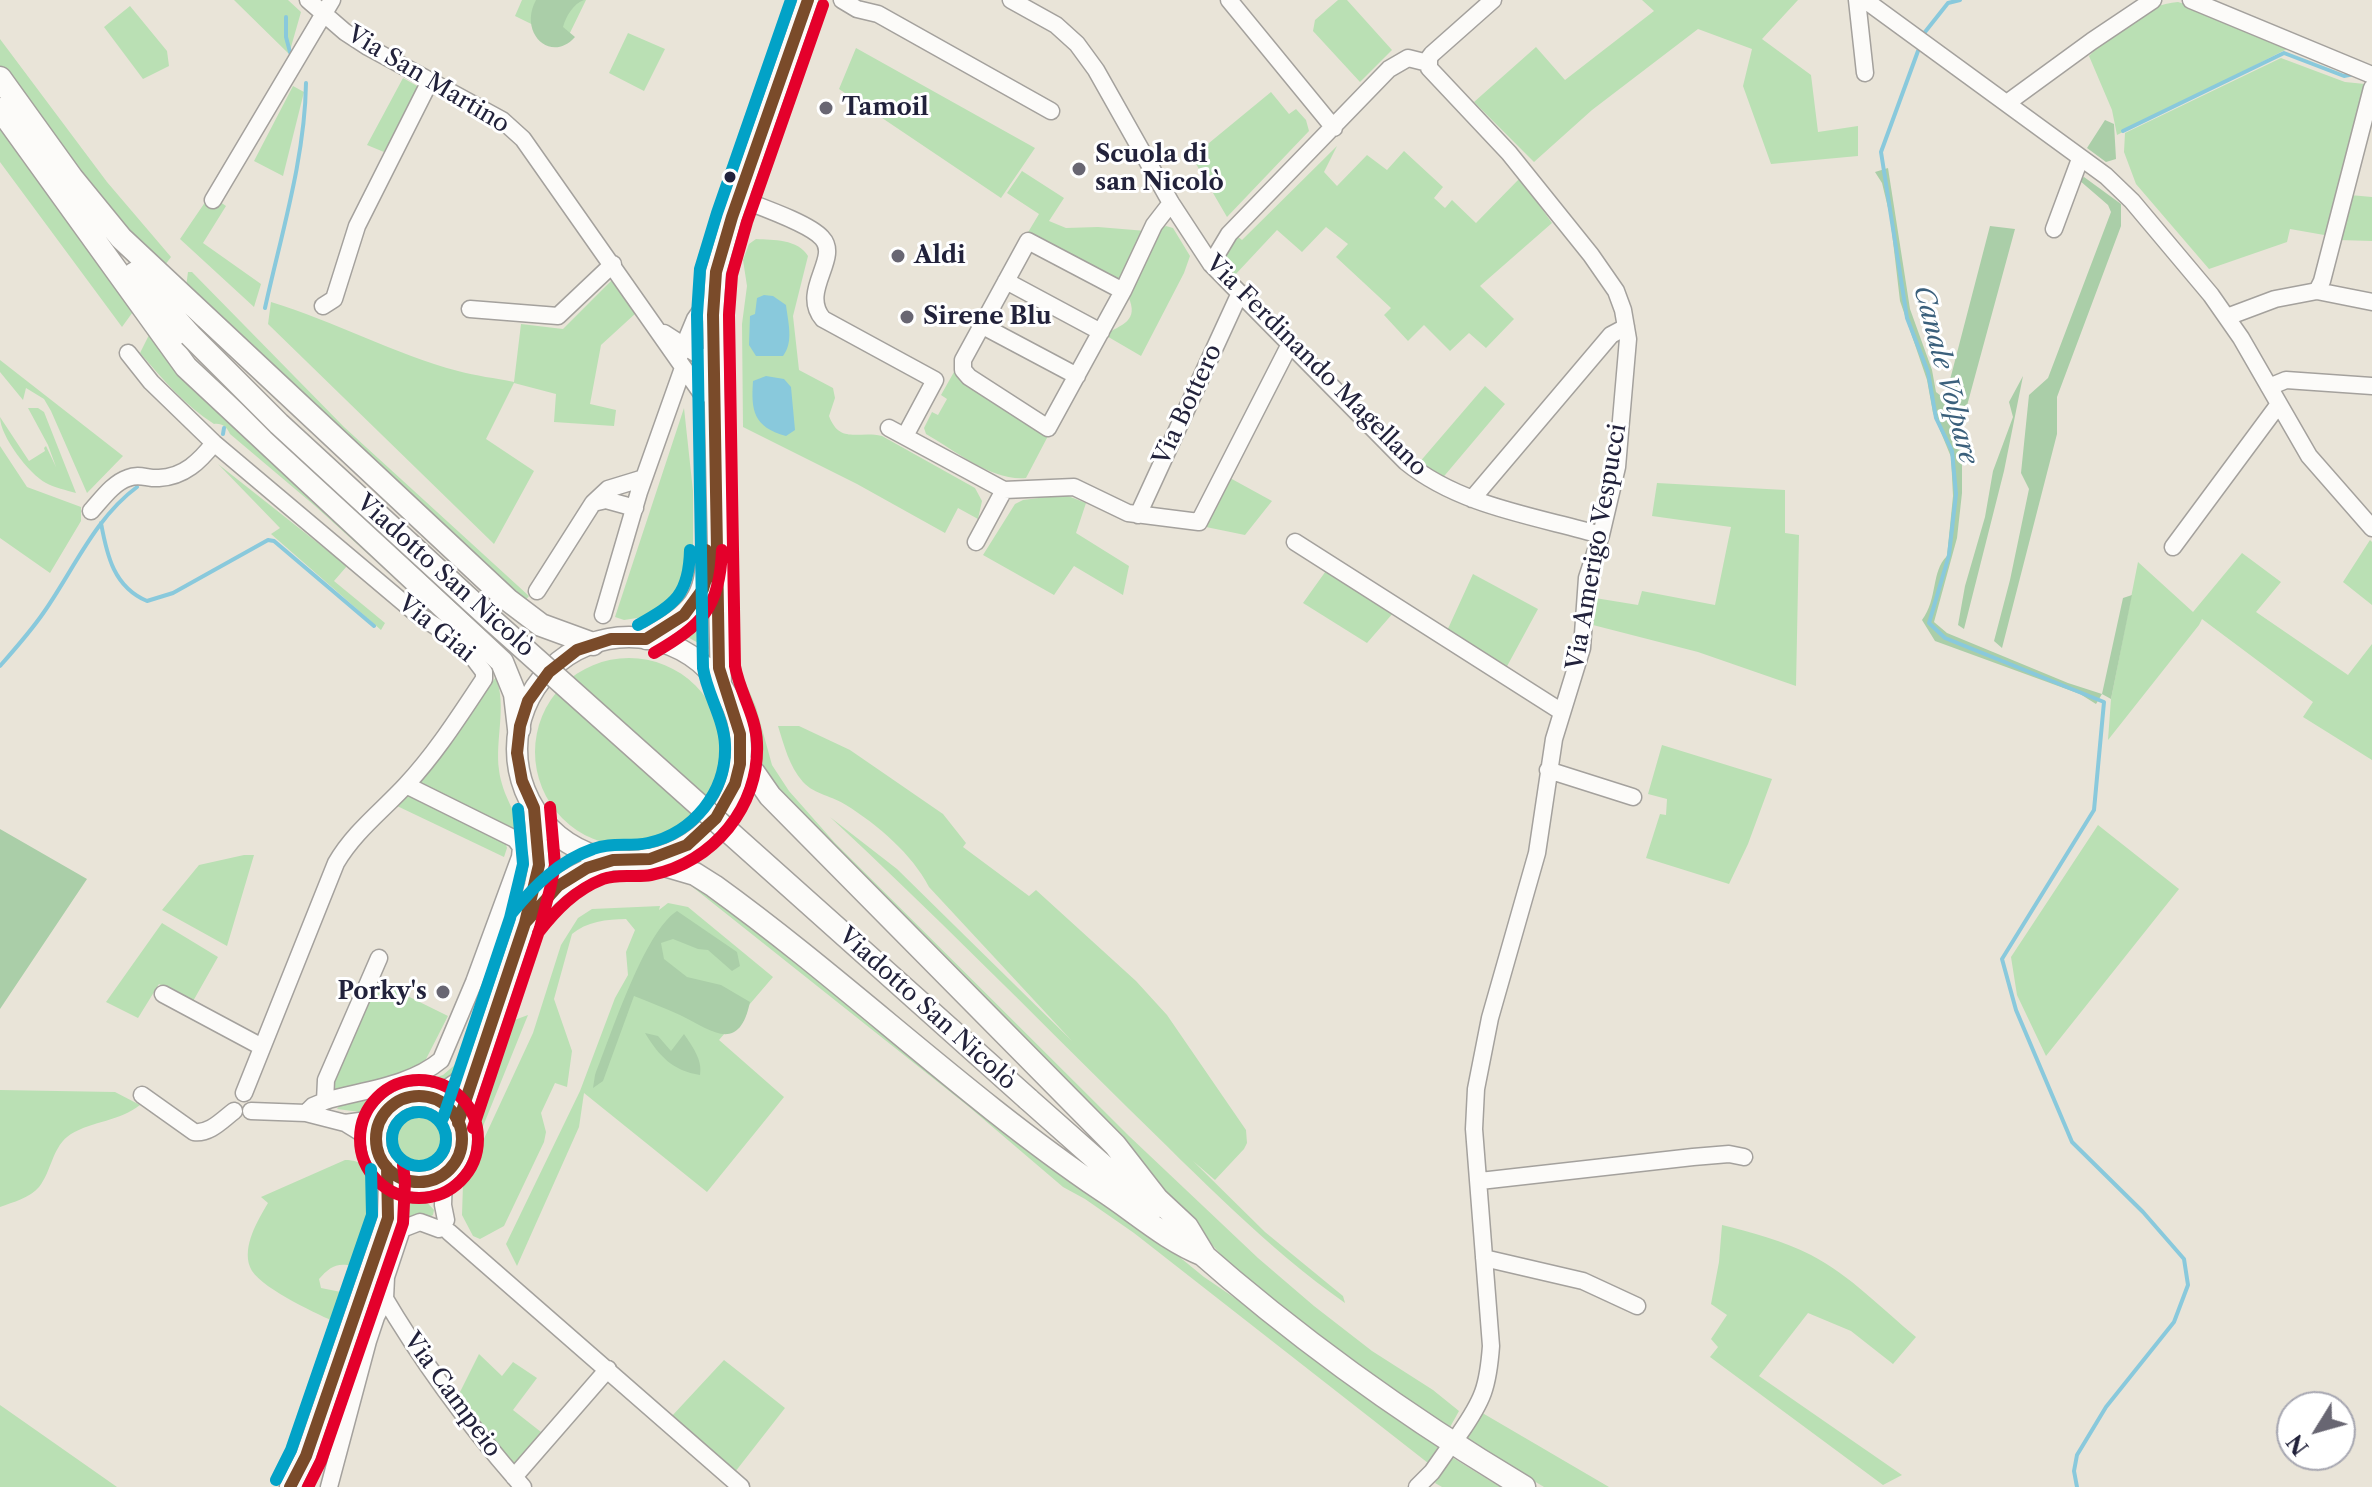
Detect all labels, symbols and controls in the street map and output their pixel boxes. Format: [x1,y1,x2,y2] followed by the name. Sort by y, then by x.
[342,20,514,140] street label: Via San Martino
[842,94,929,122] place label: Tamoil
[817,99,835,117] marker: Tamoil
[1095,141,1224,197] place label: Scuola di san Nicolò
[1070,160,1088,178] marker: Scuola di san Nicolò
[722,169,738,185] unlabelled marker
[914,242,966,270] place label: Aldi
[889,247,907,265] marker: Aldi
[1199,249,1433,483] street label: Via Ferdinando Magellano
[1906,282,1984,468] water label: Canale Volpare
[923,303,1052,331] place label: Sirene Blu
[898,308,916,326] marker: Sirene Blu
[1147,340,1229,470] street label: Via Bottero
[1561,422,1633,672] street label: Via Amerigo Vespucci
[350,489,540,663] street label: Viadotto San Nicolò
[392,589,480,669] street label: Via Giai
[832,922,1022,1096] street label: Viadotto San Nicolò
[337,978,427,1006] place label: Porky's
[434,983,452,1001] marker: Porky's
[397,1327,507,1463] street label: Via Campeio
[2276,1391,2356,1471] north arrow
[2281,1429,2315,1460] text: N

